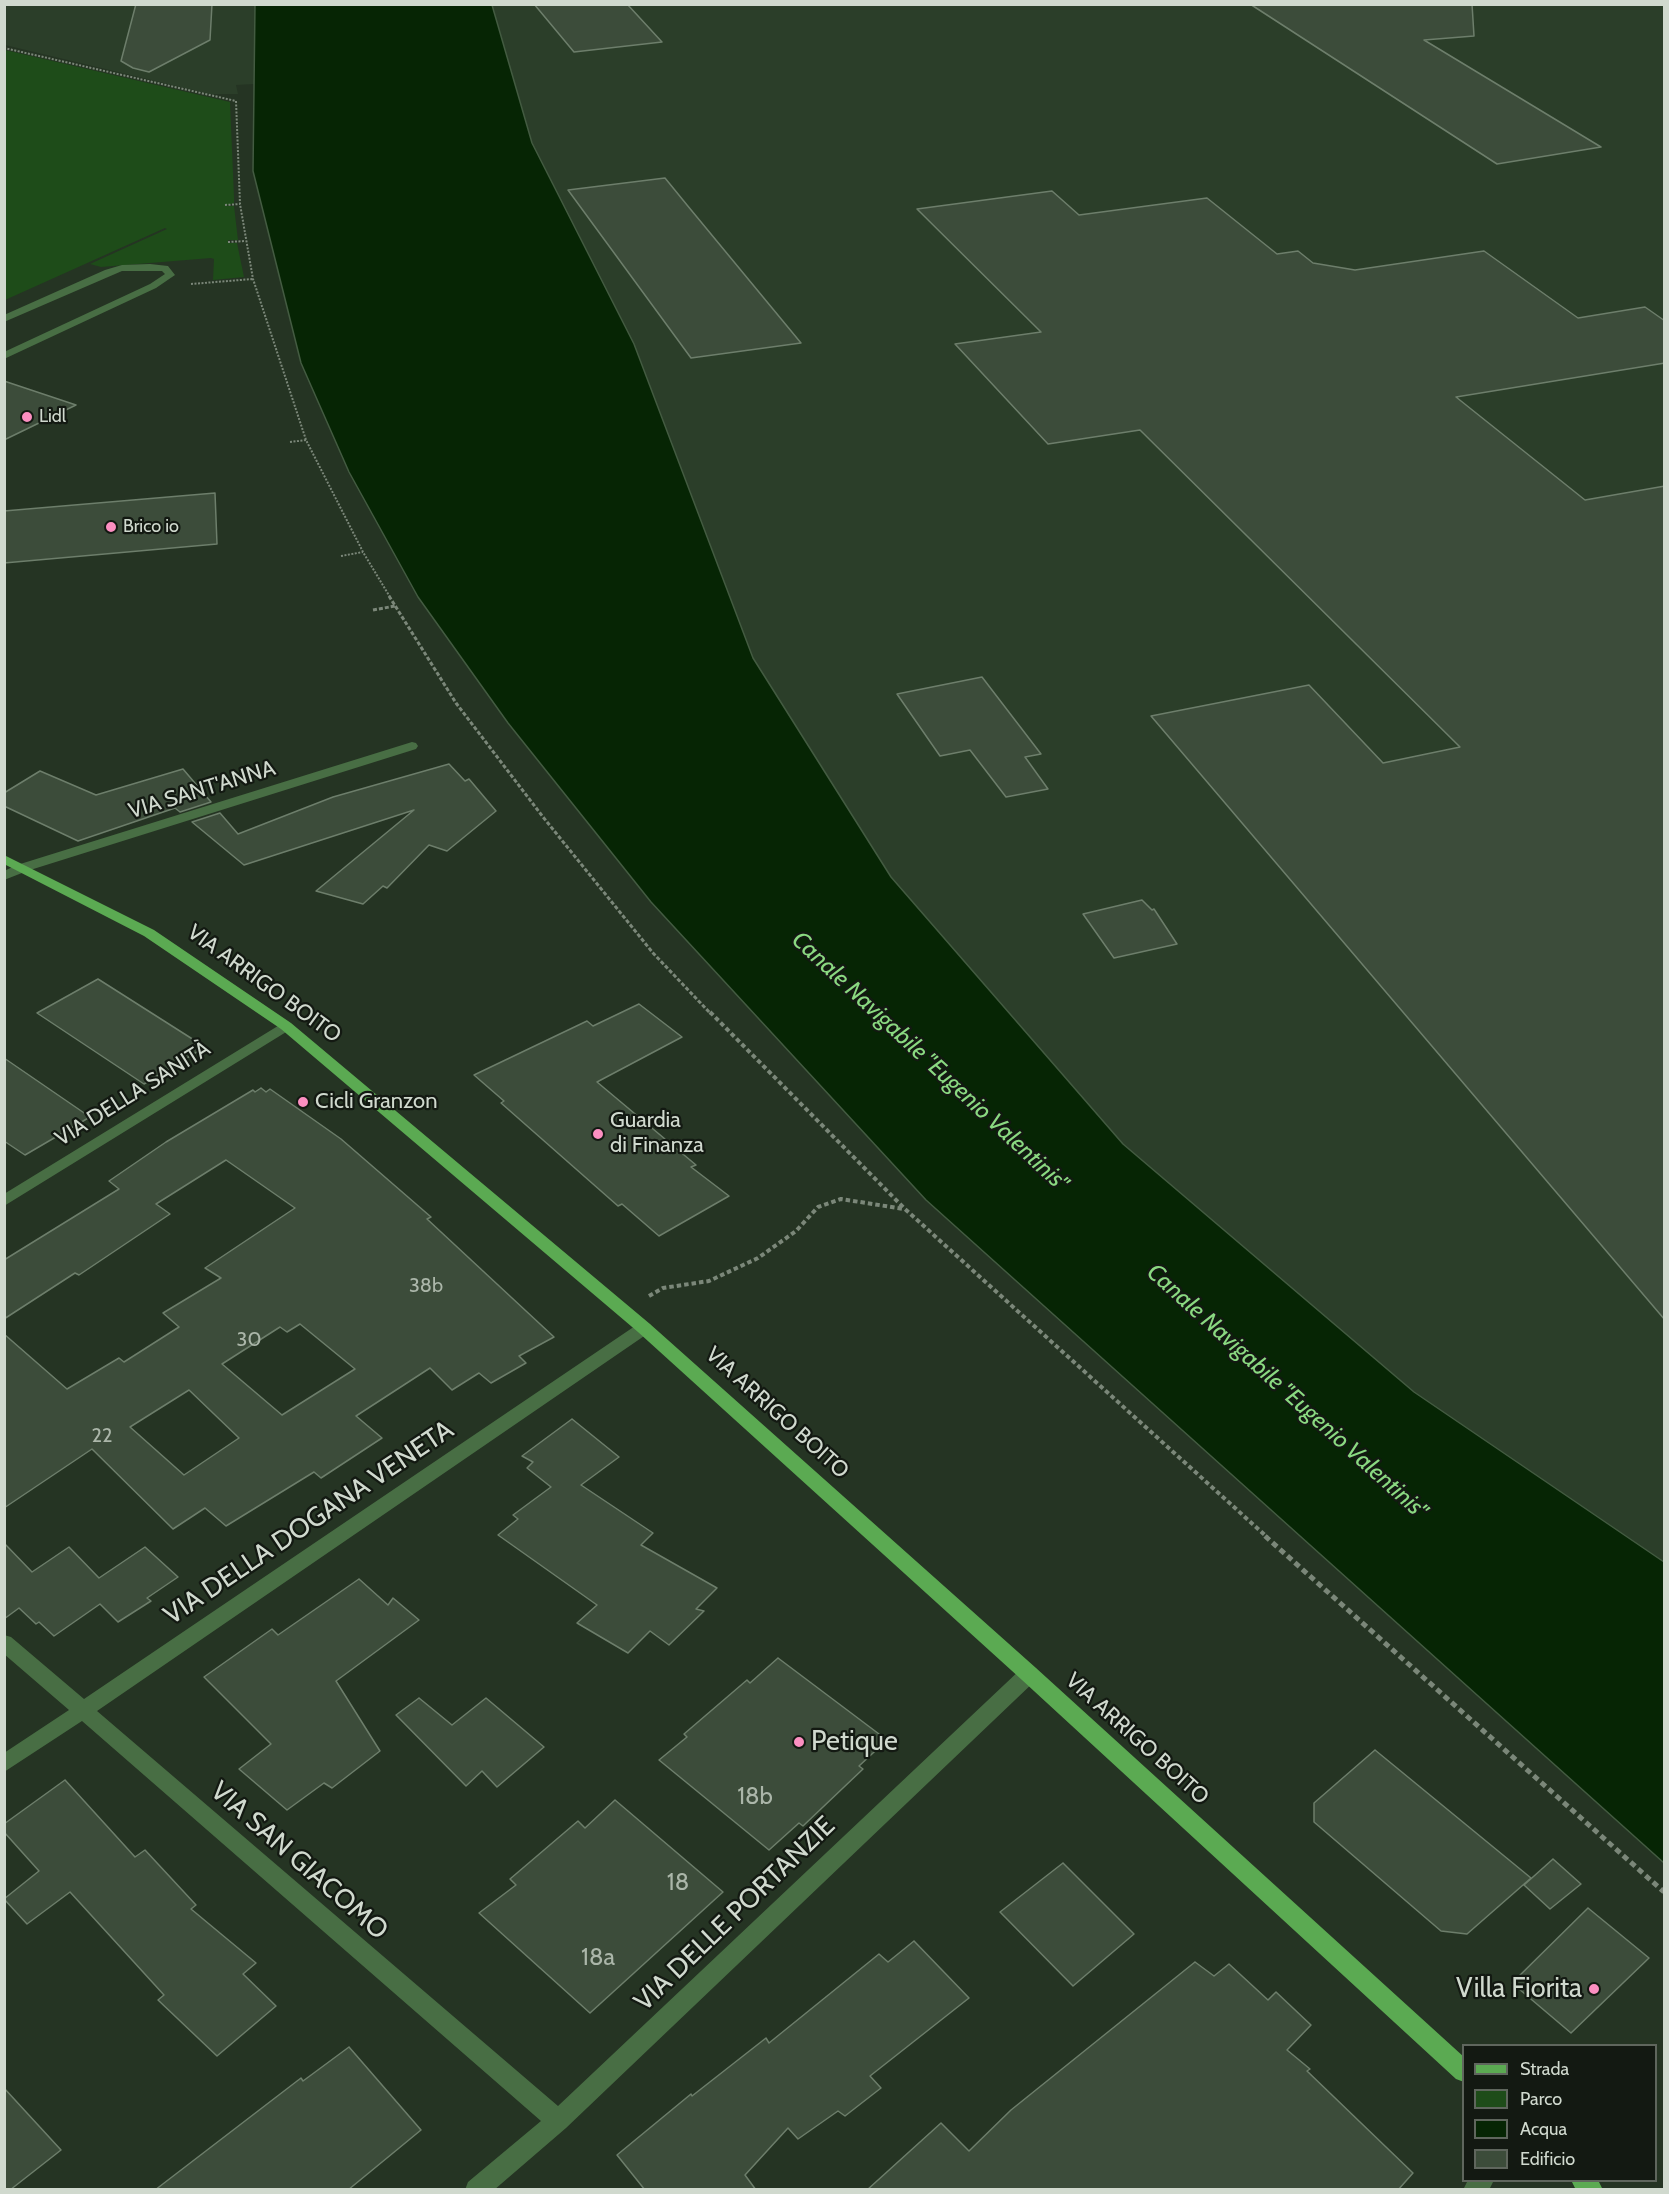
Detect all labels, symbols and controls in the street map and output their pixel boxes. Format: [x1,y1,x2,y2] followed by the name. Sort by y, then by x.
[39,406,66,428] place label: Lidl
[20,410,34,424] marker: Lidl
[123,516,179,538] place label: Brico io
[104,520,118,534] marker: Brico io
[125,755,279,825] street label: VIA SANT'ANNA
[182,919,346,1049] street label: VIA ARRIGO BOITO
[786,926,1074,1198] water label: Canale Navigabile "Eugenio Valentinis"
[51,1036,215,1152] street label: VIA DELLA SANITÀ
[315,1089,438,1115] place label: Cicli Granzon
[296,1095,310,1109] marker: Cicli Granzon
[610,1108,704,1160] place label: Guardia di Finanza
[591,1127,605,1141] marker: Guardia di Finanza
[1141,1258,1433,1526] water label: Canale Navigabile "Eugenio Valentinis"
[409,1274,443,1298] house number: 38b
[237,1328,261,1352] house number: 30
[700,1342,854,1484] street label: VIA ARRIGO BOITO
[158,1414,460,1632] street label: VIA DELLA DOGANA VENETA
[92,1424,112,1448] house number: 22
[1060,1668,1214,1810] street label: VIA ARRIGO BOITO
[811,1726,898,1758] place label: Petique
[792,1735,806,1749] marker: Petique
[204,1775,394,1947] street label: VIA SAN GIACOMO
[737,1783,773,1811] house number: 18b
[628,1810,842,2018] street label: VIA DELLE PORTANZIE
[667,1869,689,1897] house number: 18
[581,1944,615,1972] house number: 18a
[1456,1973,1582,2005] place label: Villa Fiorita
[1587,1982,1601,1996] marker: Villa Fiorita
[1462,2044,1657,2182] legend
[1520,2058,1569,2080] text: Strada
[1520,2088,1562,2110] text: Parco
[1520,2118,1567,2140] text: Acqua
[1520,2148,1575,2170] text: Edificio

